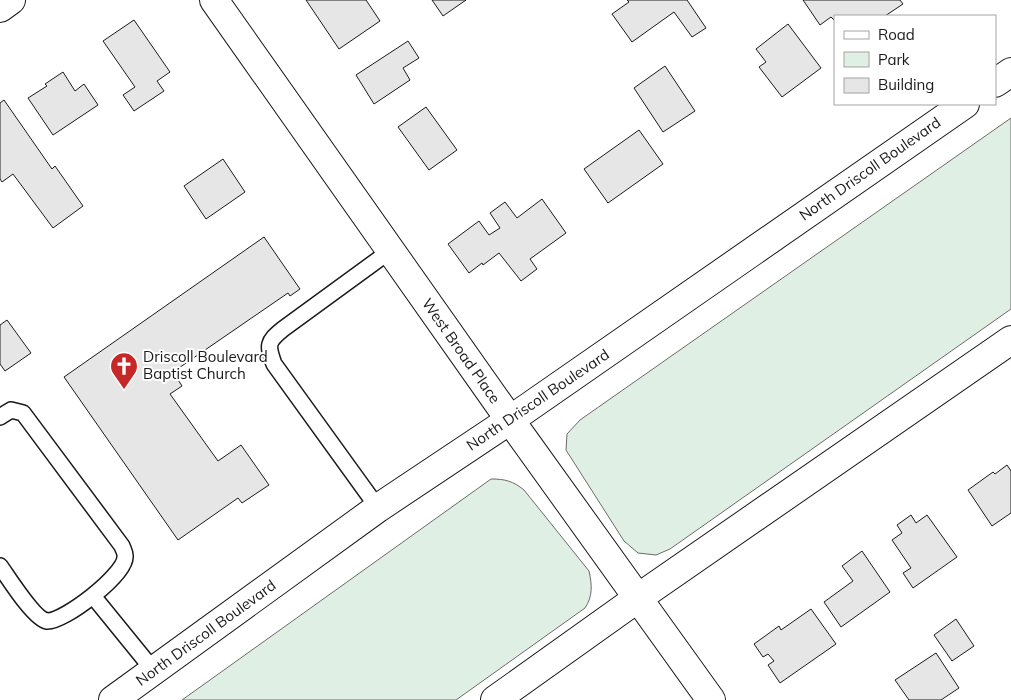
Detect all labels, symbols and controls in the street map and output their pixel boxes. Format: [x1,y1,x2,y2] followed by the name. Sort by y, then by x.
[834,15,996,105] legend
[878,25,915,44] text: Road
[878,50,910,69] text: Park
[878,75,934,94] text: Building
[795,113,944,225] street label: North Driscoll Boulevard
[418,294,505,407] street label: West Broad Place
[463,345,613,455] street label: North Driscoll Boulevard
[143,347,268,383] place label: Driscoll Boulevard Baptist Church
[109,351,139,390] church icon: Driscoll Boulevard Baptist Church
[132,575,279,690] street label: North Driscoll Boulevard

